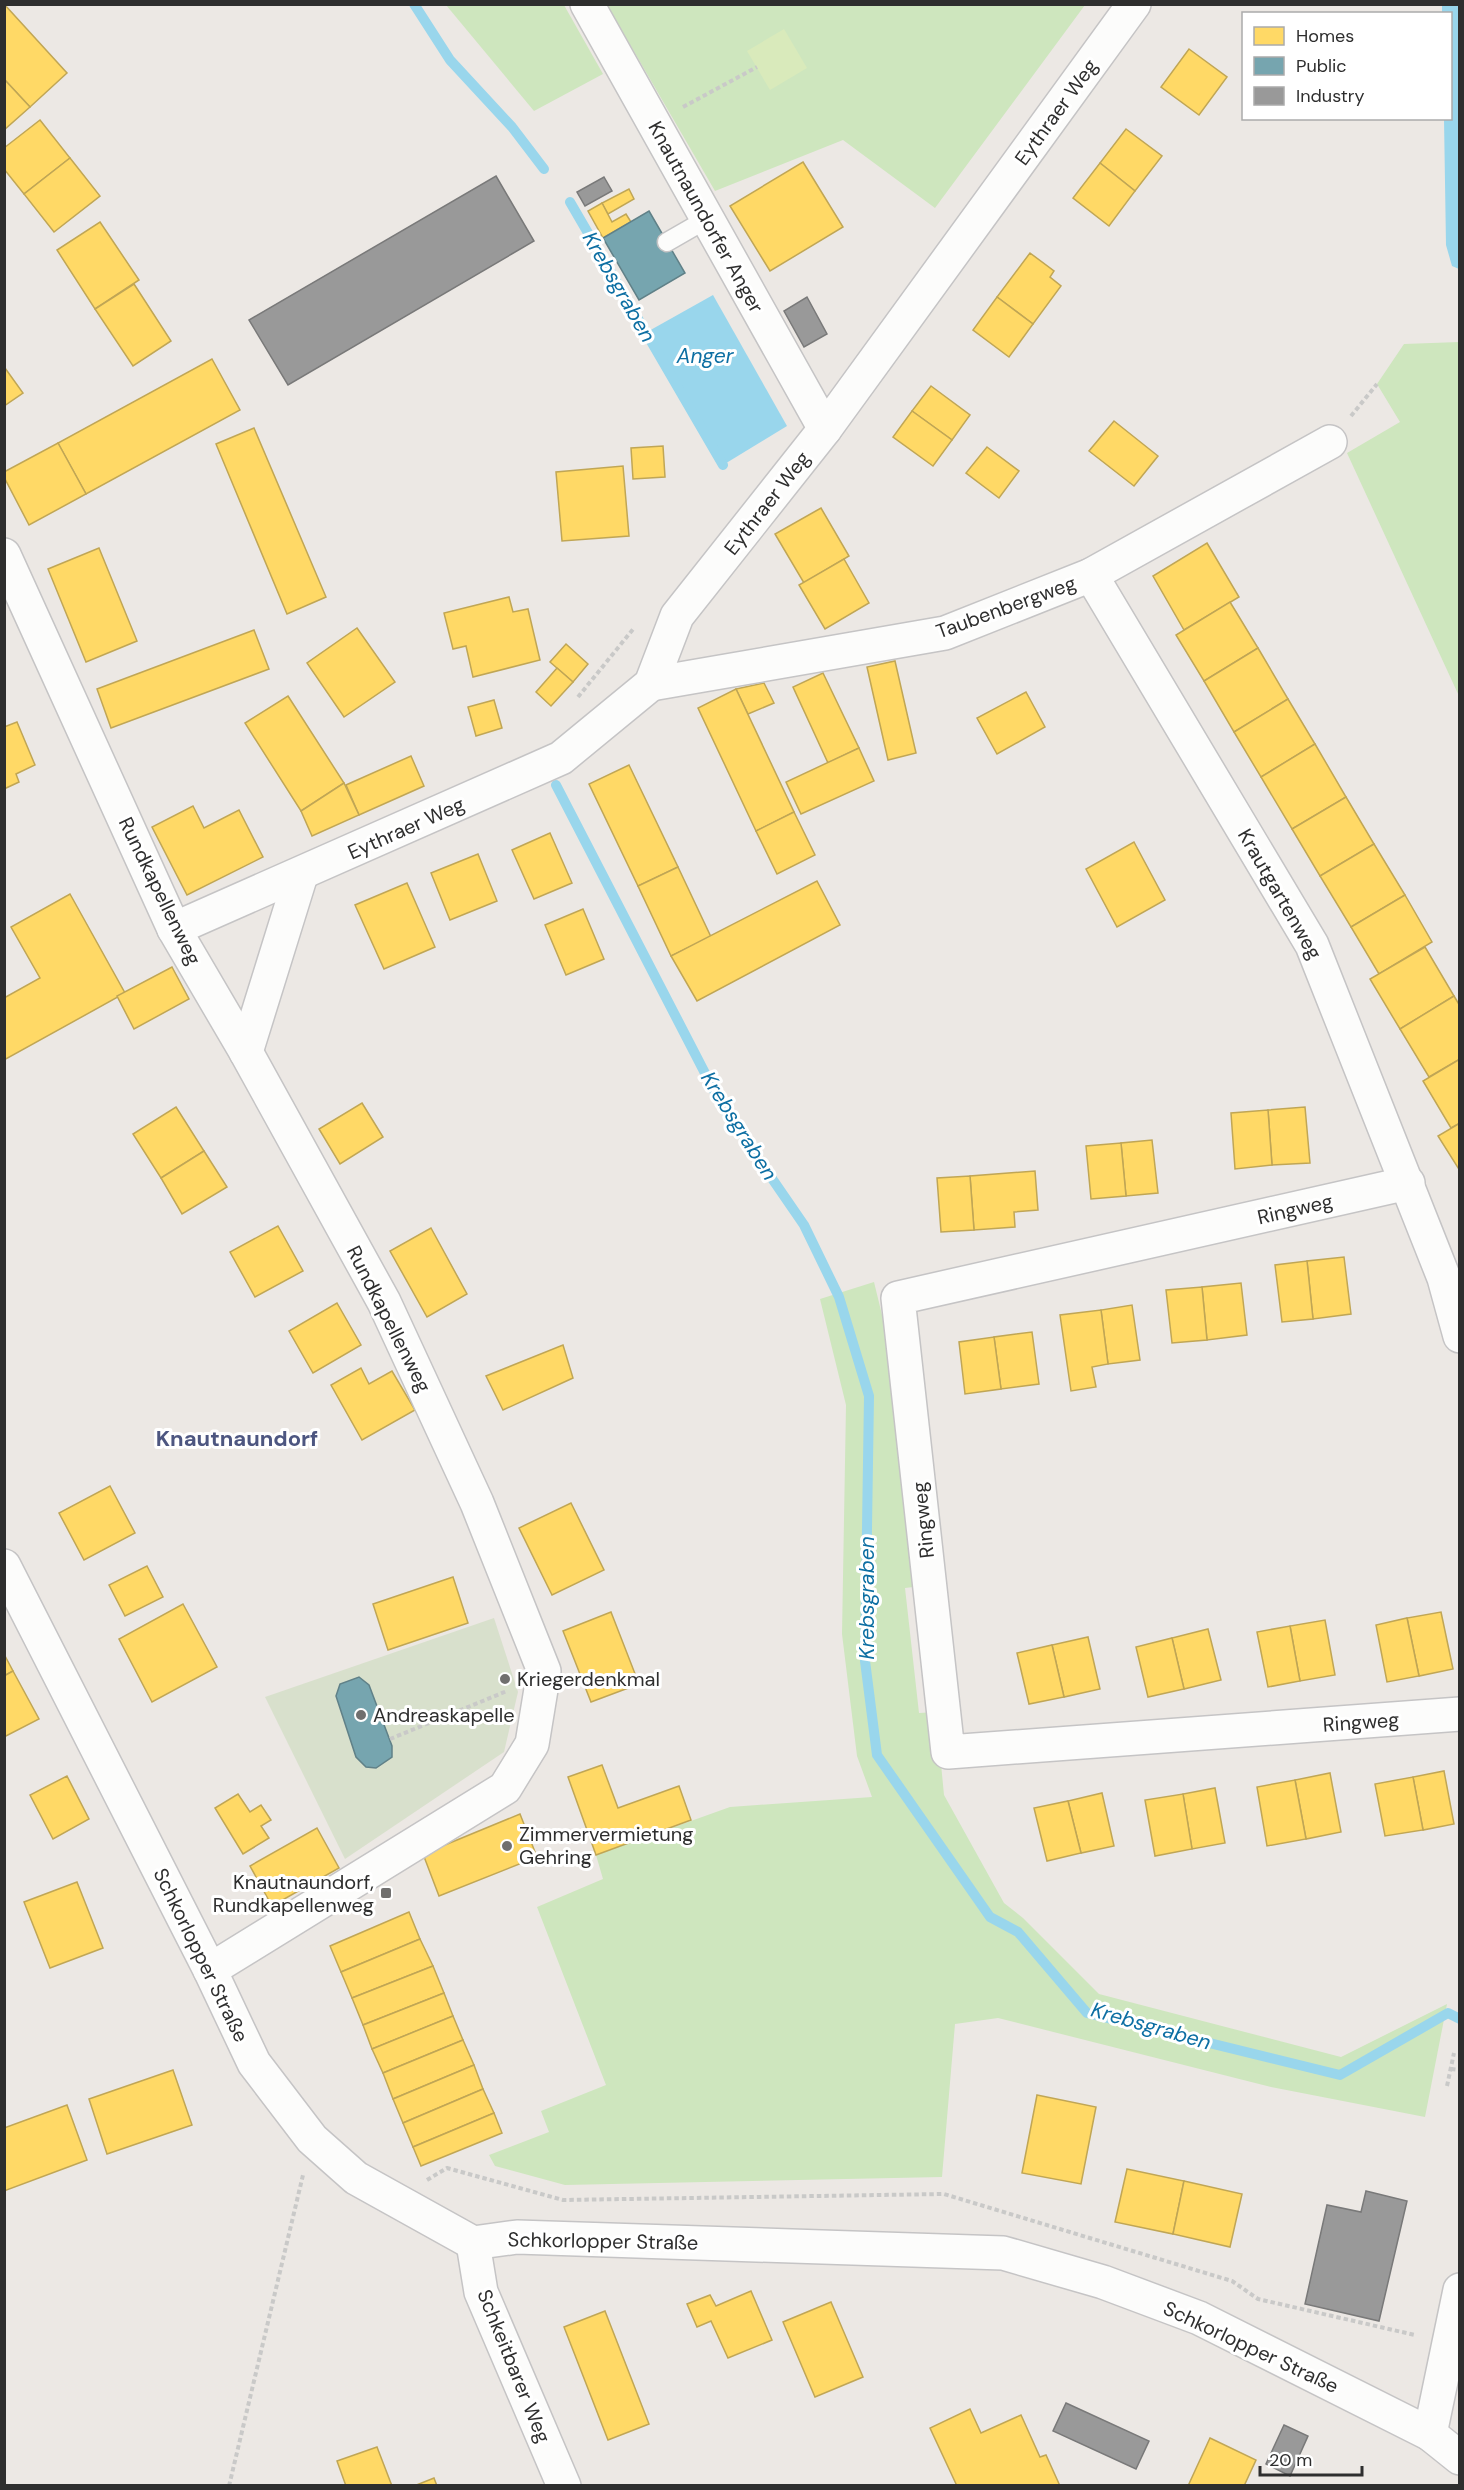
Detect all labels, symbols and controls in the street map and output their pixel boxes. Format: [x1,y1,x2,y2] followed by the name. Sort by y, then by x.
[1242,12,1452,120] legend
[1296,24,1354,48] text: Homes
[1009,54,1103,170] street label: Eythraer Weg
[1296,54,1347,78] text: Public
[1296,84,1365,108] text: Industry
[642,117,770,317] street label: Knautnaundorfer Anger
[576,227,662,347] water label: Krebsgraben
[676,342,735,370] water label: Anger
[718,446,816,560] street label: Eythraer Weg
[932,570,1080,644] street label: Taubenbergweg
[344,791,468,865] street label: Eythraer Weg
[113,813,207,969] street label: Rundkapellenweg
[1232,824,1328,964] street label: Krautgartenweg
[694,1066,784,1186] water label: Krebsgraben
[1255,1188,1335,1230] street label: Ringweg
[341,1241,437,1397] street label: Rundkapellenweg
[156,1424,318,1453] district label: Knautnaundorf
[906,1481,940,1559] street label: Ringweg
[853,1536,881,1660] water label: Krebsgraben
[517,1666,660,1692] place label: Kriegerdenkmal
[498,1672,512,1686] marker: Kriegerdenkmal
[373,1702,515,1728] place label: Andreaskapelle
[1322,1706,1400,1738] street label: Ringweg
[354,1708,368,1722] marker: Andreaskapelle
[519,1821,693,1870] place label: Zimmervermietung Gehring
[500,1839,514,1853] marker: Zimmervermietung Gehring
[148,1864,254,2046] street label: Schkorlopper Straße
[213,1869,374,1918] place label: Knautnaundorf, Rundkapellenweg
[379,1886,393,1900] marker: Knautnaundorf, Rundkapellenweg
[1088,1996,1214,2056] water label: Krebsgraben
[507,2226,699,2256] street label: Schkorlopper Straße
[471,2285,557,2447] street label: Schkeitbarer Weg
[1159,2295,1343,2399] street label: Schkorlopper Straße
[1260,2439,1362,2477] scale bar
[1269,2448,1312,2472] text: 20 m

